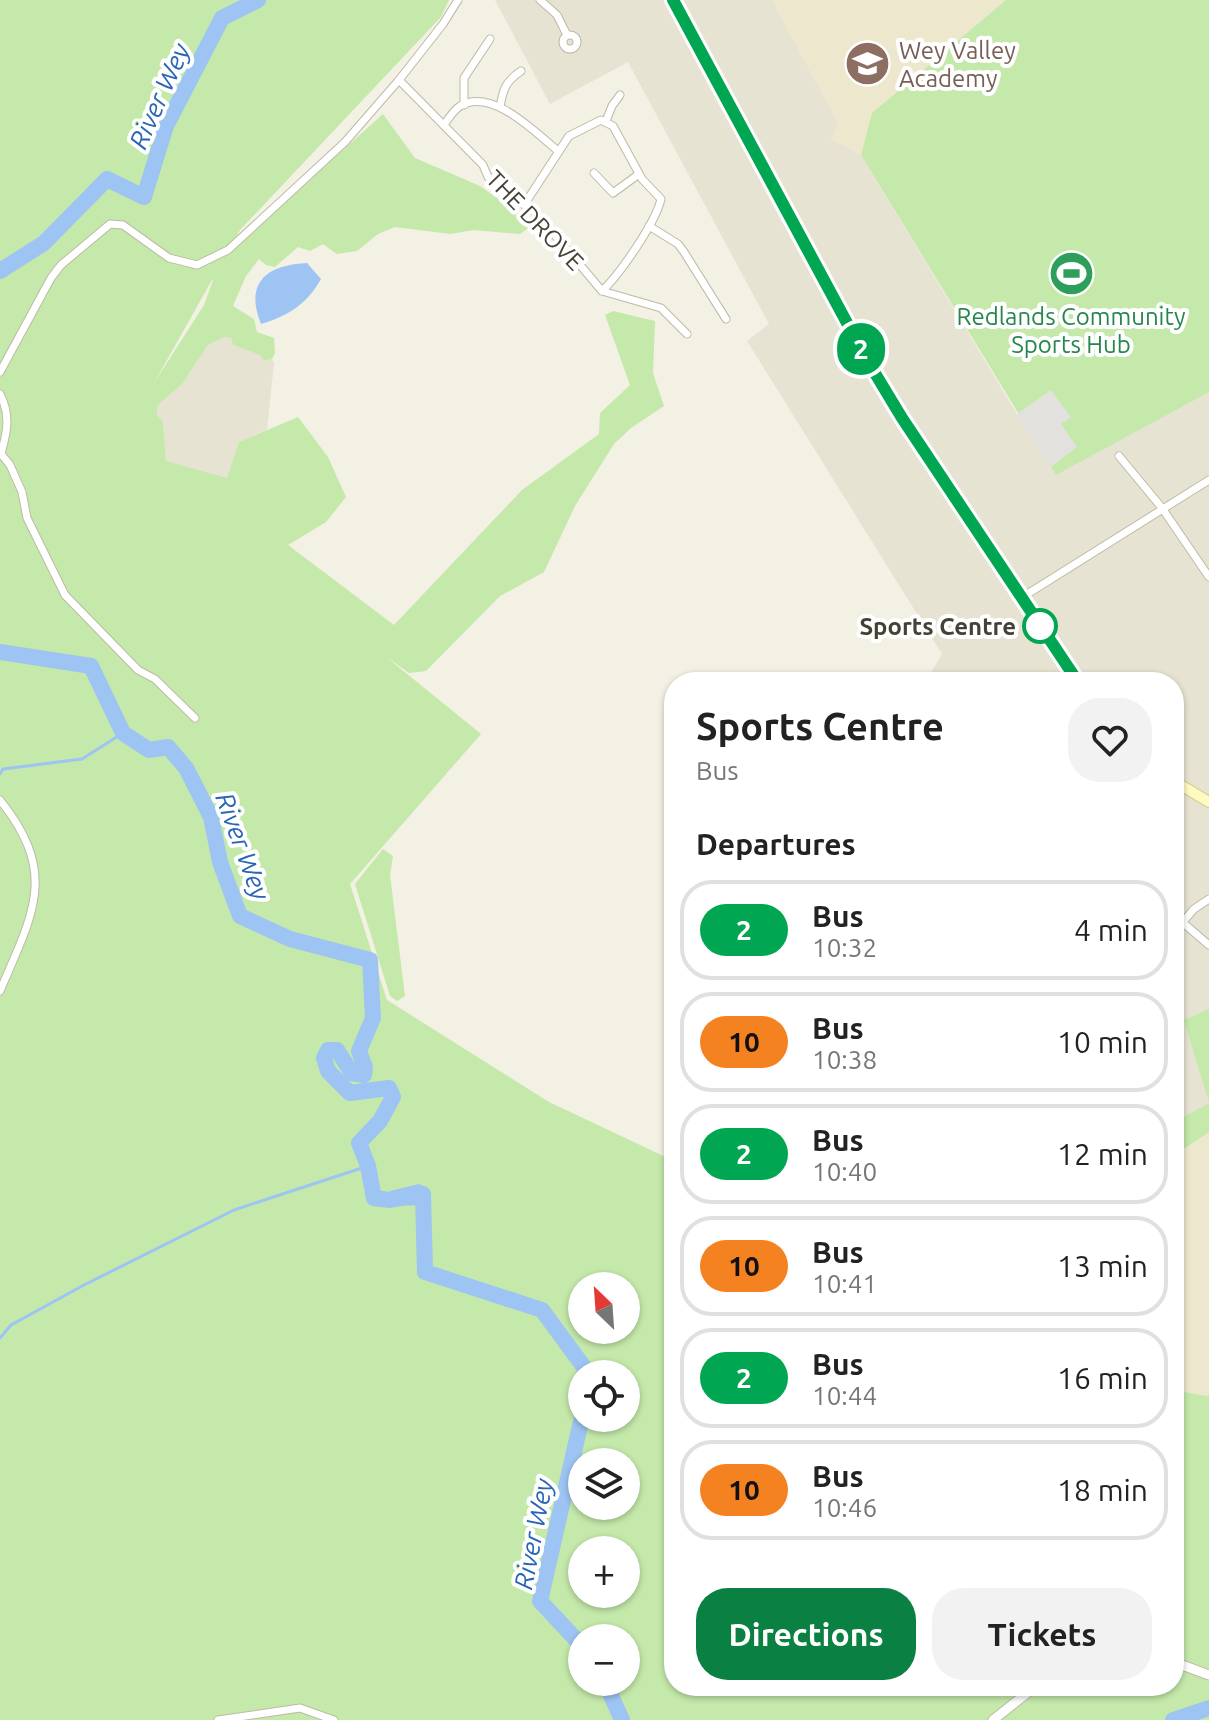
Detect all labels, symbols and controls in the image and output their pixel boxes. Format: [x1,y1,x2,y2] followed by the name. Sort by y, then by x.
[899,37,1016,92] place label: Wey Valley Academy
[123,38,195,153] water label: River Wey
[844,40,892,88] school or university icon: Wey Valley Academy
[481,165,589,275] street label: THE DROVE
[1047,250,1095,298] sports icon: Redlands Community Sports Hub
[957,303,1186,358] place label: Redlands Community Sports Hub
[835,323,887,375] line badge: 2
[853,333,869,364] text: 2
[1023,609,1057,643] marker: Sports Centre
[859,613,1016,640] place label: Sports Centre
[1068,698,1152,782] button: heart
[696,705,944,747] text: Sports Centre
[696,756,739,785] text: Bus
[210,788,276,904] water label: River Wey
[696,827,856,861] text: Departures
[812,899,864,933] text: Bus
[1074,913,1148,947] text: 4 min
[736,914,752,945] text: 2
[812,933,877,962] text: 10:32
[812,1011,864,1045] text: Bus
[1057,1025,1148,1059] text: 10 min
[728,1026,760,1057] text: 10
[812,1045,877,1074] text: 10:38
[812,1123,864,1157] text: Bus
[1057,1137,1148,1171] text: 12 min
[736,1138,752,1169] text: 2
[812,1157,877,1186] text: 10:40
[812,1235,864,1269] text: Bus
[1057,1249,1148,1283] text: 13 min
[728,1250,760,1281] text: 10
[812,1269,877,1298] text: 10:41
[568,1272,640,1344] north arrow
[568,1272,640,1696] map controls
[812,1347,864,1381] text: Bus
[568,1360,640,1432] button: locate
[1057,1361,1148,1395] text: 16 min
[736,1362,752,1393] text: 2
[812,1381,877,1410] text: 10:44
[568,1448,640,1520] button: layers
[812,1459,864,1493] text: Bus
[1057,1473,1148,1507] text: 18 min
[728,1474,760,1505] text: 10
[508,1476,558,1592] water label: River Wey
[812,1493,877,1522] text: 10:46
[568,1536,640,1608] button: +
[696,1588,916,1680] button: Directions
[932,1588,1152,1680] button: Tickets
[568,1624,640,1696] button: −

